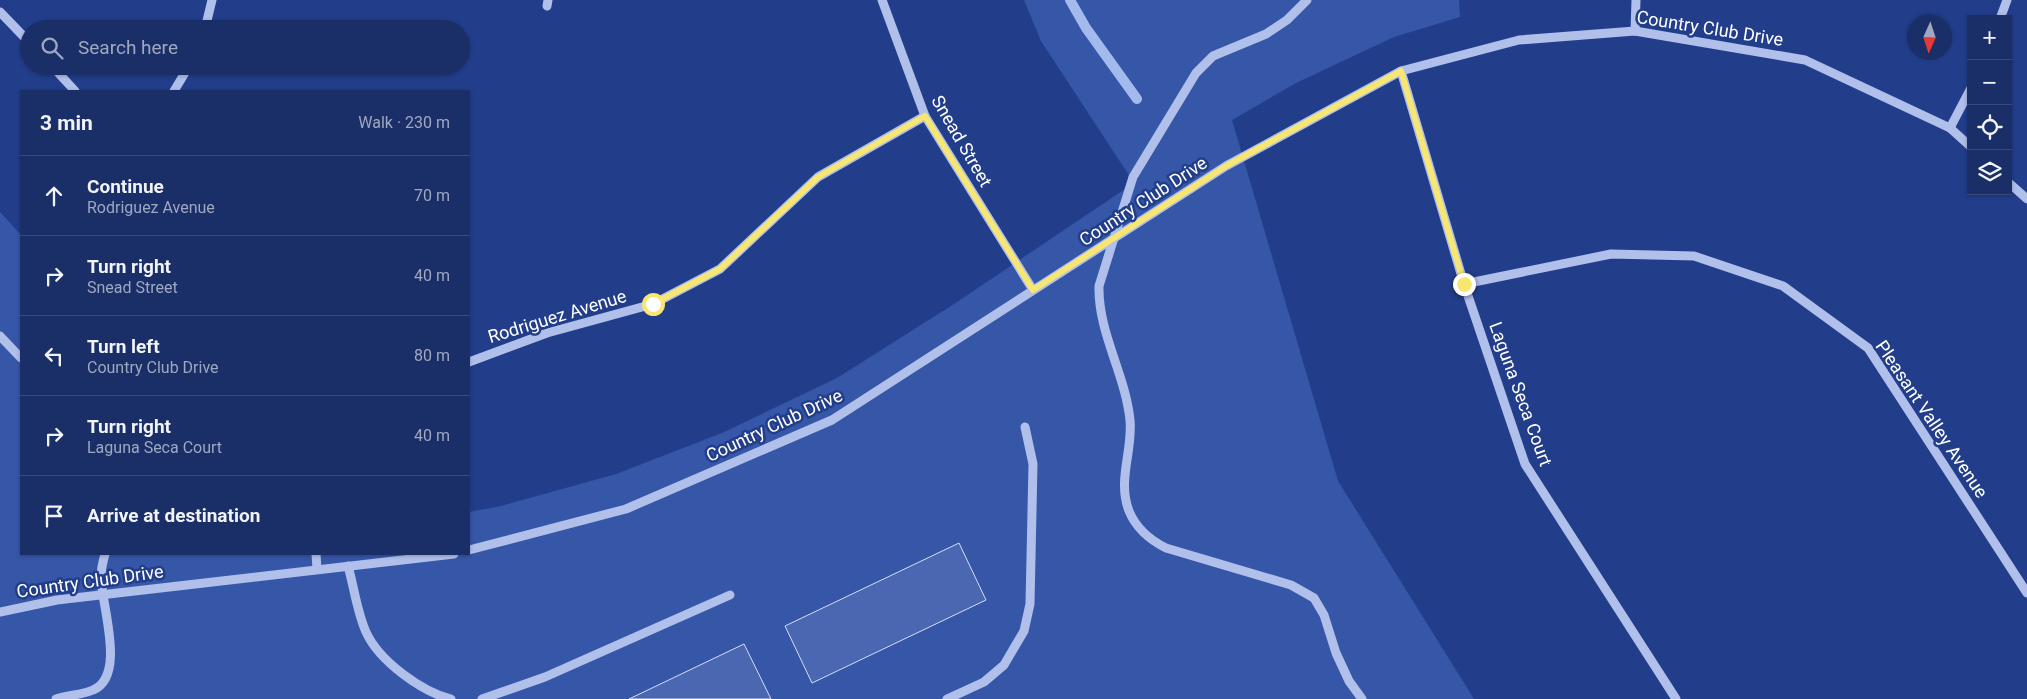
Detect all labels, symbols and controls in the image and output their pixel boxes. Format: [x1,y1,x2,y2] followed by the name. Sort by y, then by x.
[1635,6,1785,50] street label: Country Club Drive
[1907,15,1952,60] north arrow
[1967,15,2012,195] map controls
[1967,15,2012,60] button: +
[20,20,470,75] search box
[38,34,66,62] icon: search
[78,36,178,59] text: Search here
[1967,60,2012,105] button: −
[927,92,997,191] street label: Snead Street
[1967,105,2012,150] button: locate
[40,111,93,135] text: 3 min
[358,113,450,132] text: Walk · 230 m
[1967,150,2012,195] button: layers
[1075,152,1211,250] street label: Country Club Drive
[87,175,164,198] text: Continue
[40,182,68,210] icon: ahead
[414,186,450,205] text: 70 m
[87,198,215,217] text: Rodriguez Avenue
[87,255,171,278] text: Turn right
[40,262,68,290] icon: right
[414,266,450,285] text: 40 m
[1453,273,1476,296] route end
[87,278,178,297] text: Snead Street
[485,285,629,347] street label: Rodriguez Avenue
[642,293,665,316] route start
[1485,319,1557,469] street label: Laguna Seca Court
[87,335,160,358] text: Turn left
[1871,336,1993,502] street label: Pleasant Valley Avenue
[40,342,68,370] icon: left
[414,346,450,365] text: 80 m
[87,358,219,377] text: Country Club Drive
[702,384,846,466] street label: Country Club Drive
[87,415,171,438] text: Turn right
[40,422,68,450] icon: right
[414,426,450,445] text: 40 m
[87,438,222,457] text: Laguna Seca Court
[40,502,68,530] icon: arrive
[87,504,260,527] text: Arrive at destination
[15,560,165,602] street label: Country Club Drive

